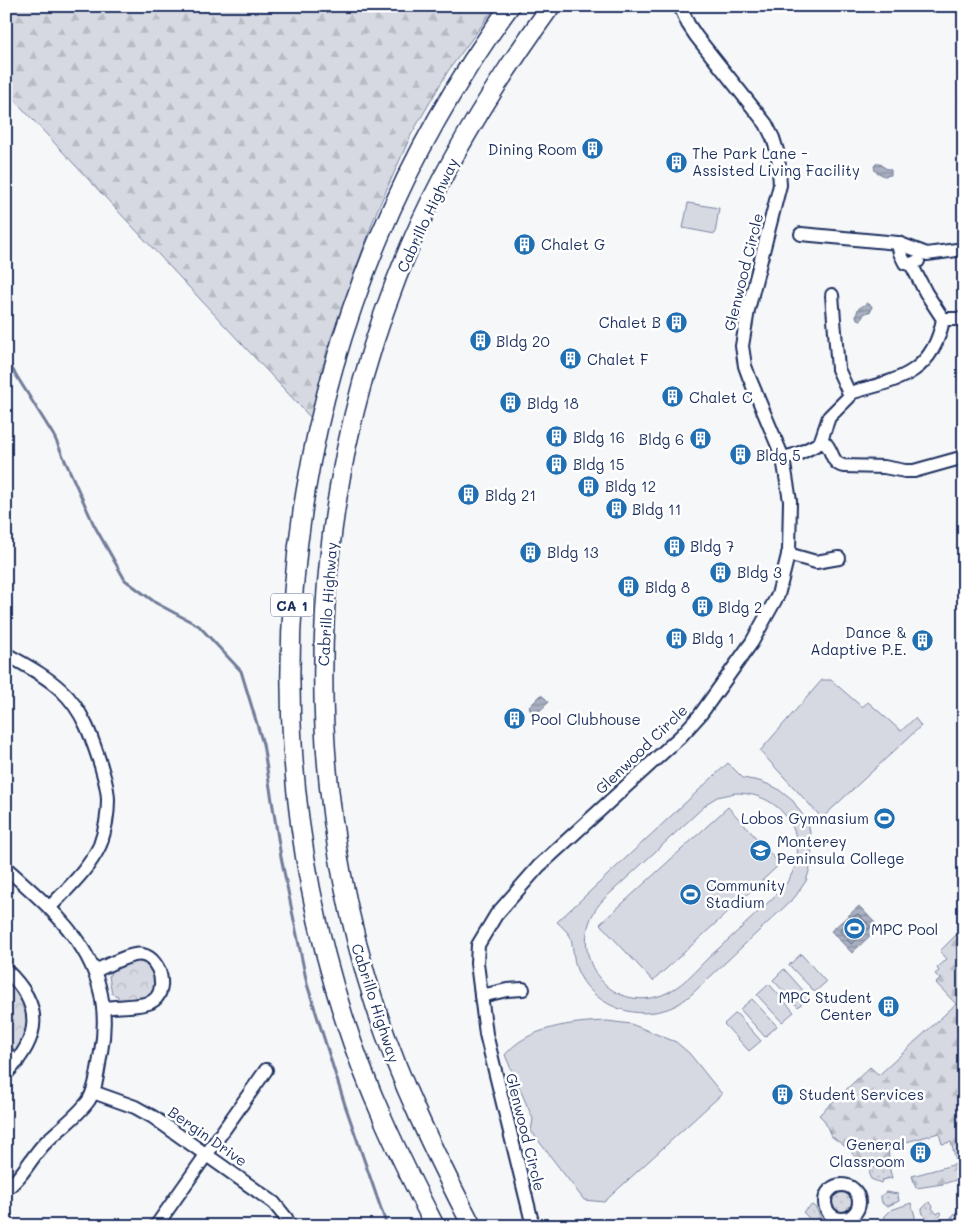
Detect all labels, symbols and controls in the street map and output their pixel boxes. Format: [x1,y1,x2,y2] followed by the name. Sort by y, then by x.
[581,137,605,161] building icon: Dining Room
[488,139,577,159] place label: Dining Room
[692,143,860,180] place label: The Park Lane - Assisted Living Facility
[664,150,688,174] building icon: The Park Lane - Assisted Living Facility
[392,154,462,276] street label: Cabrillo Highway
[719,211,767,333] street label: Glenwood Circle
[513,232,537,256] building icon: Chalet G
[541,234,605,254] place label: Chalet G
[665,310,689,334] building icon: Chalet B
[599,312,661,332] place label: Chalet B
[468,329,492,353] building icon: Bldg 20
[496,331,550,351] place label: Bldg 20
[559,347,583,371] building icon: Chalet F
[587,349,648,369] place label: Chalet F
[661,385,685,409] building icon: Chalet C
[689,387,753,407] place label: Chalet C
[499,391,523,415] building icon: Bldg 18
[527,393,579,413] place label: Bldg 18
[545,425,569,449] building icon: Bldg 16
[573,427,625,447] place label: Bldg 16
[688,427,712,451] building icon: Bldg 6
[639,429,684,449] place label: Bldg 6
[728,443,752,467] building icon: Bldg 5
[756,445,801,465] place label: Bldg 5
[545,452,569,476] building icon: Bldg 15
[573,454,625,474] place label: Bldg 15
[577,474,601,498] building icon: Bldg 12
[605,476,656,496] place label: Bldg 12
[457,483,481,507] building icon: Bldg 21
[485,485,536,505] place label: Bldg 21
[604,497,628,521] building icon: Bldg 11
[632,499,682,519] place label: Bldg 11
[662,534,686,558] building icon: Bldg 7
[690,536,734,556] place label: Bldg 7
[519,540,543,564] building icon: Bldg 13
[313,541,341,667] street label: Cabrillo Highway
[547,542,599,562] place label: Bldg 13
[709,560,733,584] building icon: Bldg 3
[737,562,782,582] place label: Bldg 3
[617,575,641,599] building icon: Bldg 8
[645,577,690,597] place label: Bldg 8
[271,594,313,616] road number: CA 1
[690,595,714,619] building icon: Bldg 2
[718,597,762,617] place label: Bldg 2
[810,622,907,659] place label: Dance & Adaptive P.E.
[664,626,688,650] building icon: Bldg 1
[692,628,735,648] place label: Bldg 1
[911,629,935,653] building icon: Dance & Adaptive P.E.
[591,700,691,798] street label: Glenwood Circle
[503,707,527,731] building icon: Pool Clubhouse
[531,709,641,729] place label: Pool Clubhouse
[873,806,897,830] sports icon: Lobos Gymnasium
[741,808,869,828] place label: Lobos Gymnasium
[777,831,904,868] place label: Monterey Peninsula College
[749,838,773,862] school or university icon: Monterey Peninsula College
[706,875,785,912] place label: Community Stadium
[678,882,702,906] sports icon: Community Stadium
[843,917,867,941] sports icon: MPC Pool
[871,919,938,939] place label: MPC Pool
[347,941,405,1065] street label: Cabrillo Highway
[778,987,872,1024] place label: MPC Student Center
[876,994,900,1018] building icon: MPC Student Center
[502,1071,550,1193] street label: Glenwood Circle
[771,1082,795,1106] building icon: Student Services
[799,1084,924,1104] place label: Student Services
[165,1101,251,1171] street label: Bergin Drive
[829,1134,905,1171] place label: General Classroom
[909,1141,933,1165] building icon: General Classroom

